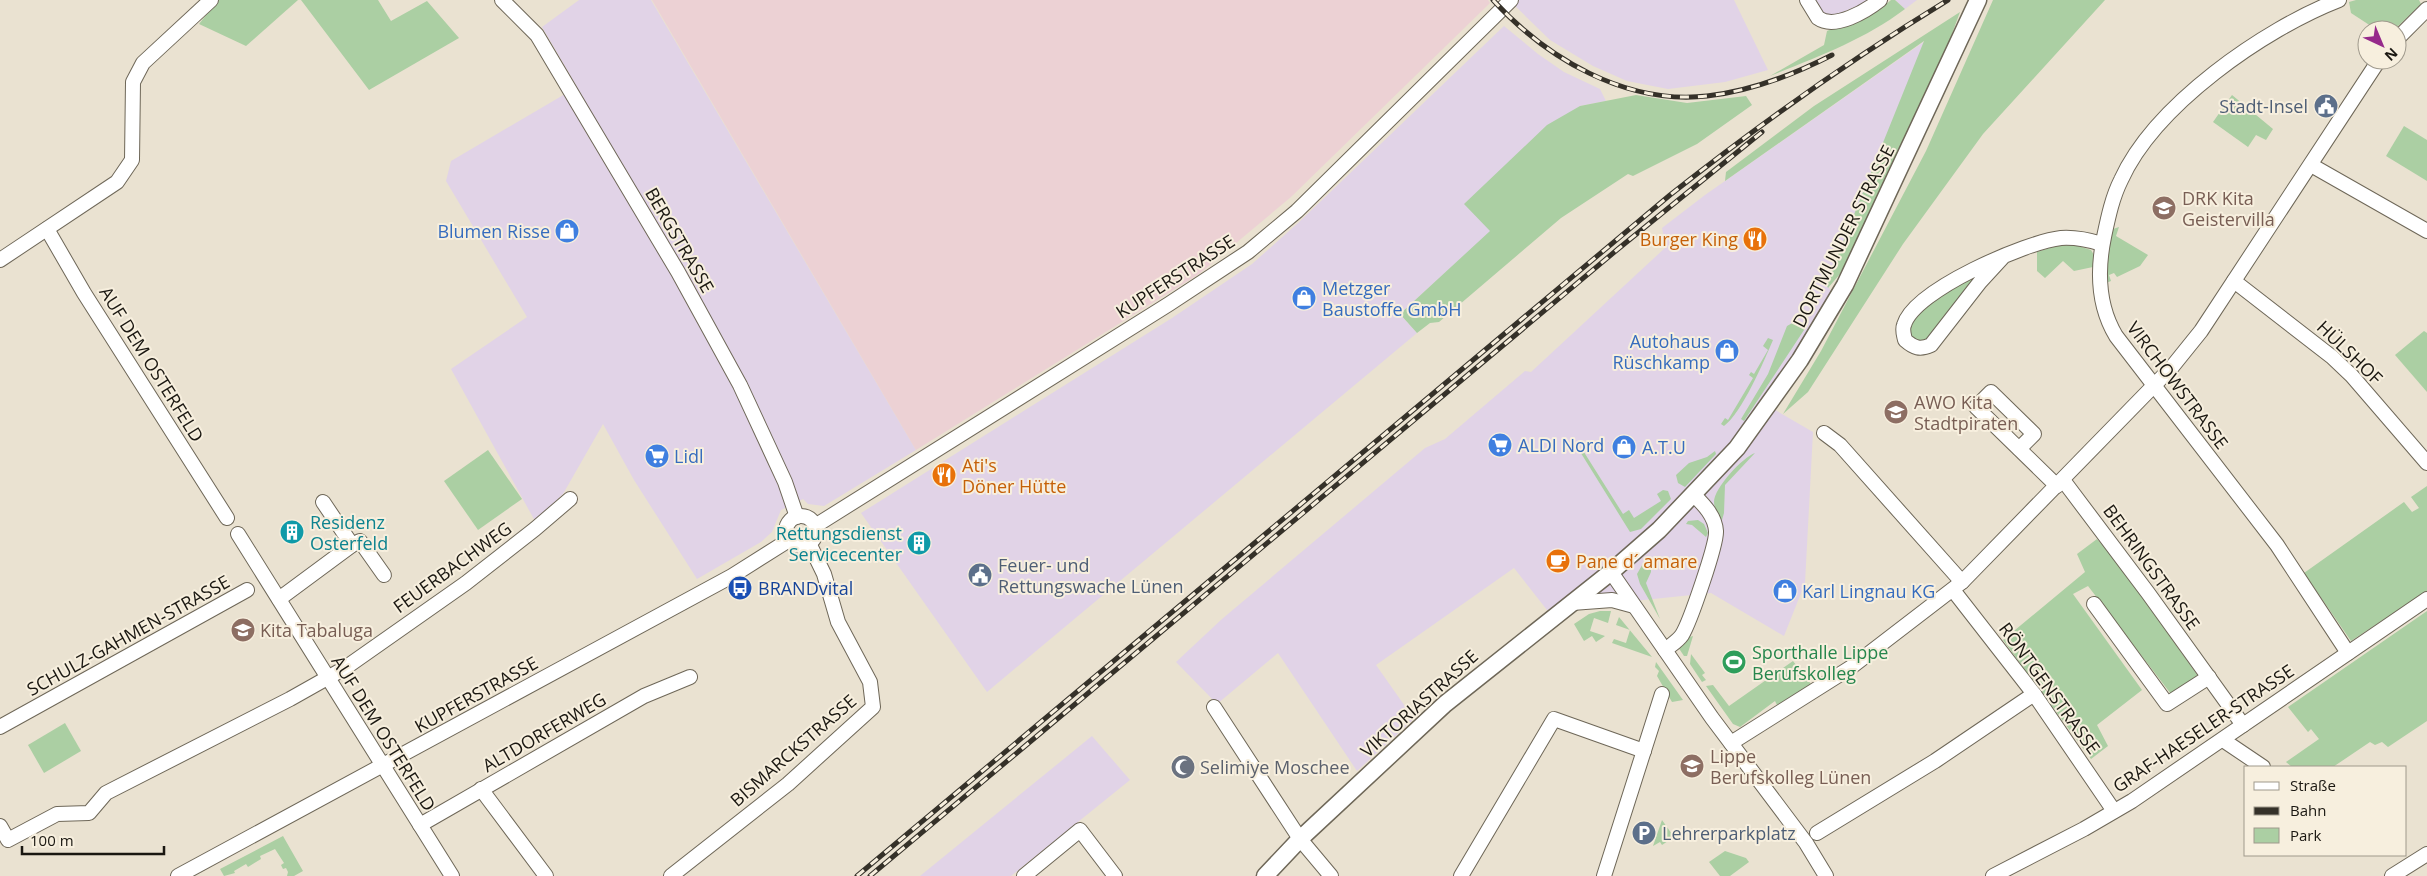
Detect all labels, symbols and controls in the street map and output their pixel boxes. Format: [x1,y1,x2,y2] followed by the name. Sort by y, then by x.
[2357,20,2407,70] north arrow
[2381,44,2402,66] text: N
[2313,93,2339,119] public building icon: Stadt-Insel
[2219,94,2308,118] place label: Stadt-Insel
[1786,141,1900,331] street label: DORTMUNDER STRASSE
[640,183,720,297] street label: BERGSTRASSE
[2182,186,2275,231] place label: DRK Kita Geistervilla
[2151,195,2177,221] school or university icon: DRK Kita Geistervilla
[554,218,580,244] shop icon: Blumen Risse
[437,219,550,243] place label: Blumen Risse
[1742,226,1768,252] restaurant icon: Burger King
[1640,227,1738,251] place label: Burger King
[1111,229,1239,323] street label: KUPFERSTRASSE
[1322,276,1461,321] place label: Metzger Baustoffe GmbH
[94,282,210,446] street label: AUF DEM OSTERFELD
[1291,285,1317,311] shop icon: Metzger Baustoffe GmbH
[2312,315,2388,389] street label: HÜLSHOF
[2122,316,2234,454] street label: VIRCHOWSTRASSE
[1612,329,1710,374] place label: Autohaus Rüschkamp
[1714,338,1740,364] shop icon: Autohaus Rüschkamp
[1914,390,2018,435] place label: AWO Kita Stadtpiraten
[1883,399,1909,425] school or university icon: AWO Kita Stadtpiraten
[1487,432,1513,458] supermarket icon: ALDI Nord
[1518,433,1604,457] place label: ALDI Nord
[1611,434,1637,460] shop icon: A.T.U
[1642,435,1686,459] place label: A.T.U
[644,443,670,469] supermarket icon: Lidl
[674,444,704,468] place label: Lidl
[962,453,1066,498] place label: Ati's Döner Hütte
[931,462,957,488] restaurant icon: Ati's Döner Hütte
[2098,499,2206,635] street label: BEHRINGSTRASSE
[310,510,388,555] place label: Residenz Osterfeld
[388,516,516,618] street label: FEUERBACHWEG
[279,519,305,545] building icon: Residenz Osterfeld
[776,521,903,566] place label: Rettungsdienst Servicecenter
[906,530,932,556] building icon: Rettungsdienst Servicecenter
[1545,548,1571,574] cafe icon: Pane d´ amare
[1576,549,1697,573] place label: Pane d´ amare
[998,553,1184,598] place label: Feuer- und Rettungswache Lünen
[967,562,993,588] public building icon: Feuer- und Rettungswache Lünen
[22,569,234,701] street label: SCHULZ-GAHMEN-STRASSE
[727,575,753,601] bus stop icon: BRANDvital
[758,576,853,600] place label: BRANDvital
[1772,578,1798,604] shop icon: Karl Lingnau KG
[1802,579,1935,603] place label: Karl Lingnau KG
[230,617,256,643] school or university icon: Kita Tabaluga
[1994,617,2106,759] street label: RÖNTGENSTRASSE
[260,618,373,642] place label: Kita Tabaluga
[1752,640,1888,685] place label: Sporthalle Lippe Berufskolleg
[1355,644,1483,762] street label: VIKTORIASTRASSE
[1721,649,1747,675] sports icon: Sporthalle Lippe Berufskolleg
[410,650,542,738] street label: KUPFERSTRASSE
[326,651,442,815] street label: AUF DEM OSTERFELD
[2108,658,2298,798] street label: GRAF-HAESELER-STRASSE
[478,687,610,777] street label: ALTDORFERWEG
[725,689,861,811] street label: BISMARCKSTRASSE
[1710,744,1871,789] place label: Lippe Berufskolleg Lünen
[1679,753,1705,779] school or university icon: Lippe Berufskolleg Lünen
[1170,754,1196,780] mosque icon: Selimiye Moschee
[1200,755,1350,779] place label: Selimiye Moschee
[2244,766,2407,856] legend
[2290,775,2336,795] text: Straße
[2290,800,2326,820] text: Bahn
[1631,820,1657,846] parking icon: Lehrerparkplatz
[1662,821,1796,845] place label: Lehrerparkplatz
[22,824,165,856] scale bar
[2290,825,2321,845] text: Park
[30,830,74,850] text: 100 m

